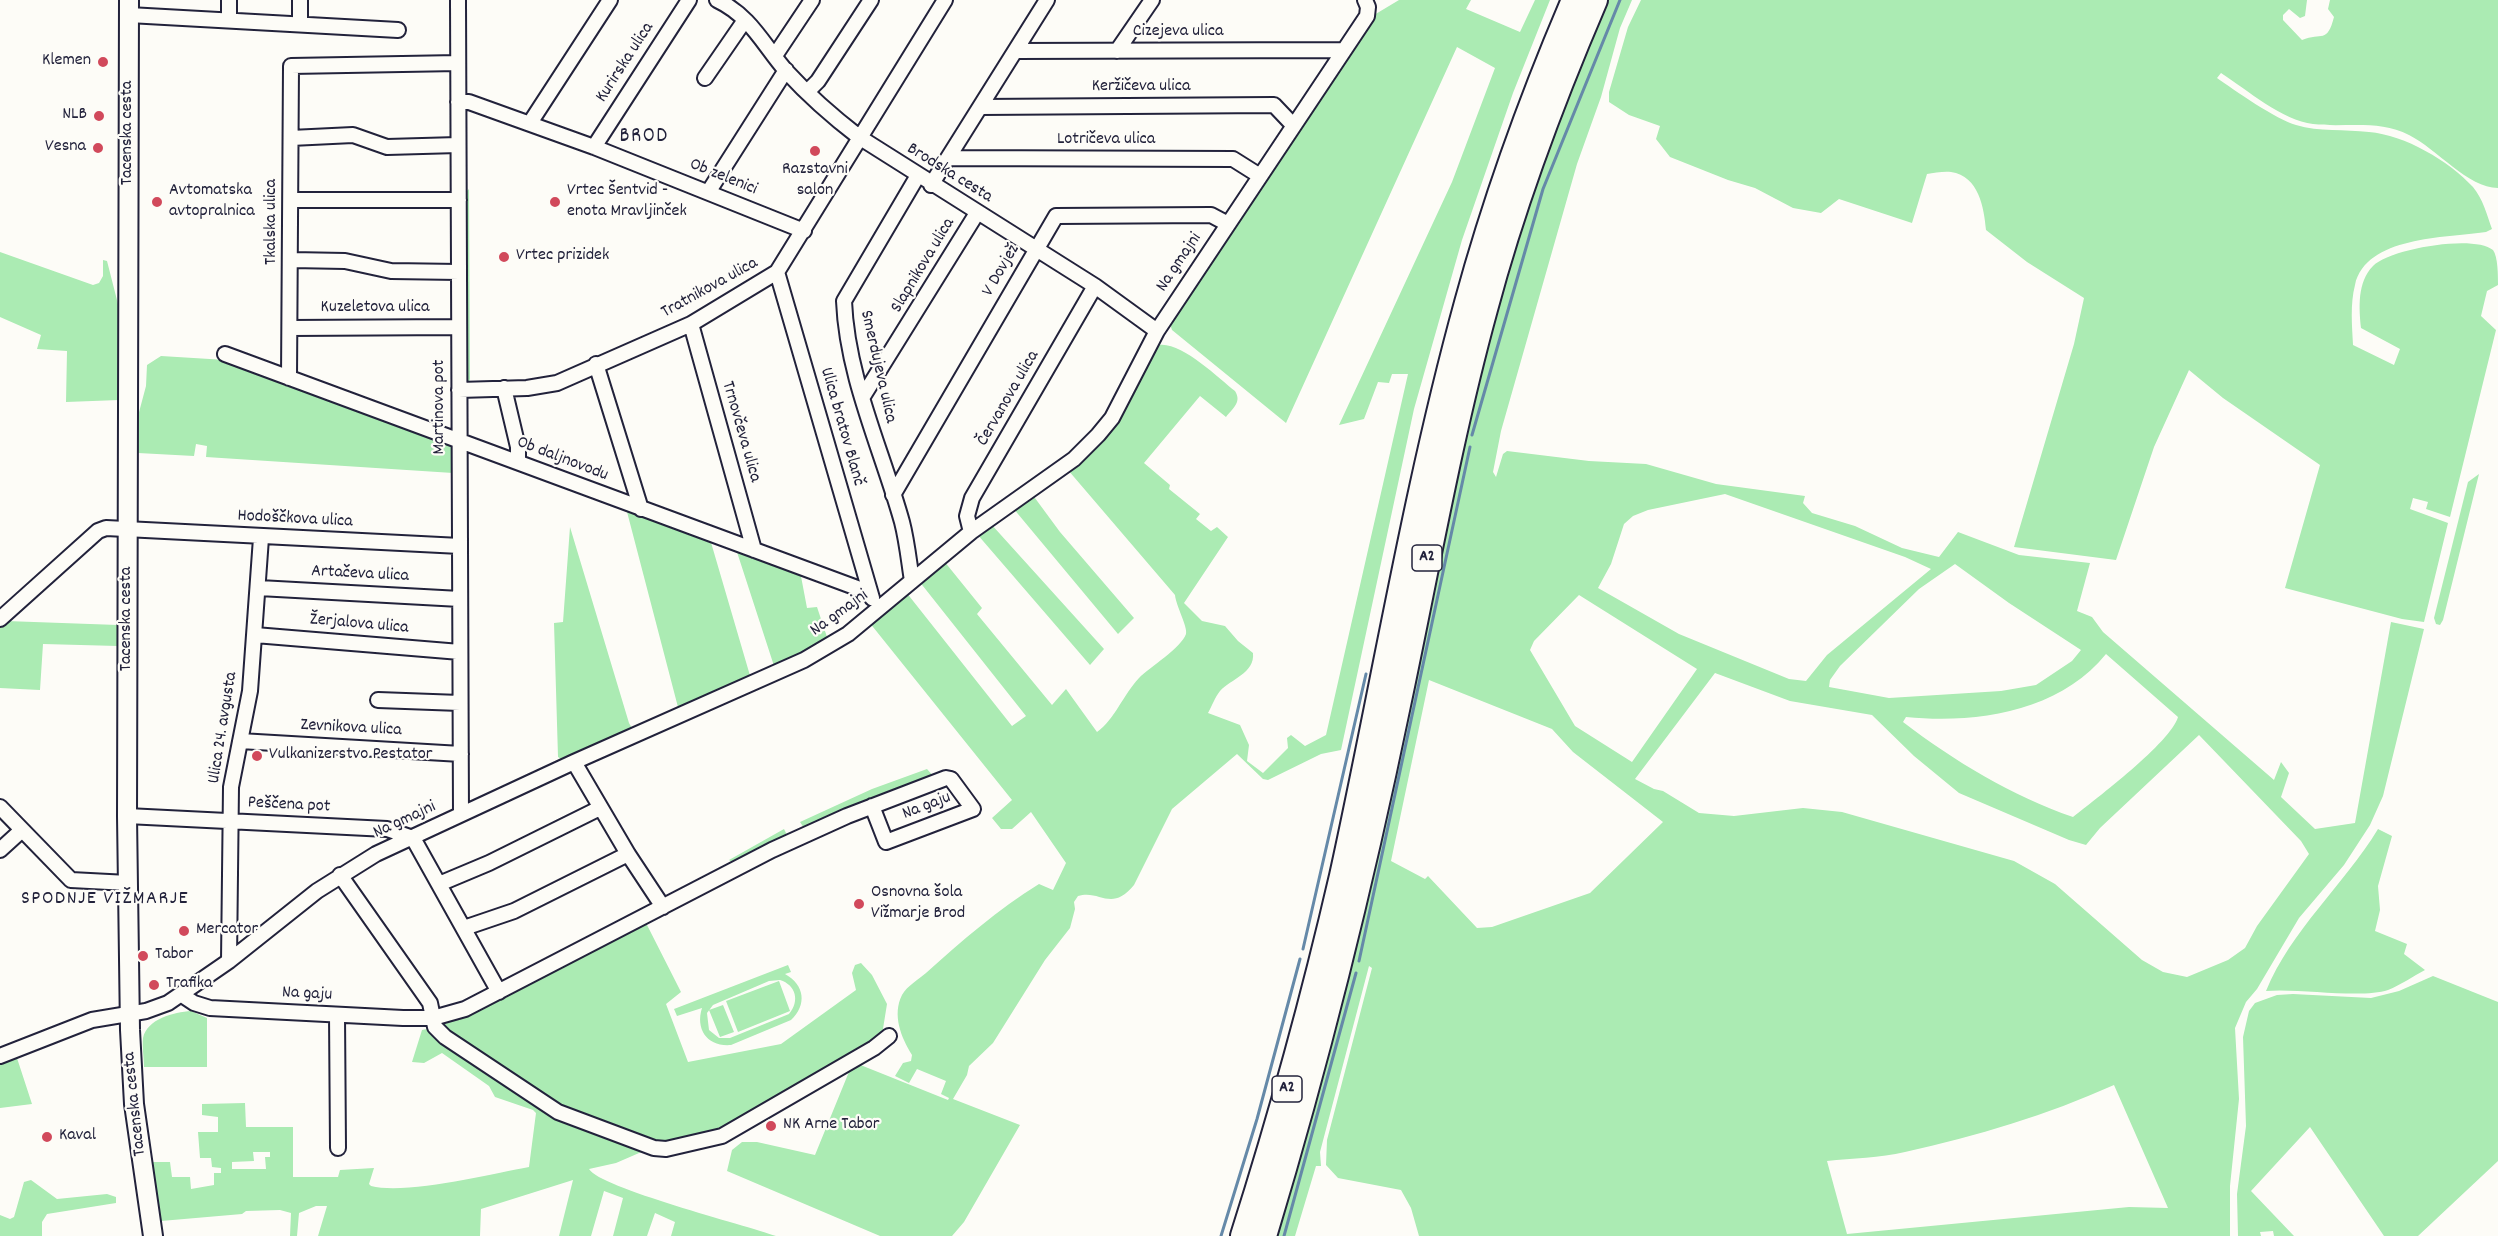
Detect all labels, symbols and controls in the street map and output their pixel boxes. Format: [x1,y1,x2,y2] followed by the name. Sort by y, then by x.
[592,19,660,107] street label: Kurirska ulica
[1133,22,1223,44] street label: Cizejeva ulica
[42,51,91,73] place label: Klemen
[96,55,110,69] marker: Klemen
[1092,77,1190,99] street label: Keržičeva ulica
[118,81,140,185] street label: Tacenska cesta
[62,105,87,127] place label: NLB
[92,109,106,123] marker: NLB
[619,125,669,151] district label: BROD
[1057,130,1155,152] street label: Lotričeva ulica
[45,137,86,159] place label: Vesna
[902,139,996,209] street label: Brodska cesta
[91,141,105,155] marker: Vesna
[808,144,822,158] marker: Razstavni salon
[686,155,760,201] street label: Ob zelenici
[782,160,848,202] place label: Razstavni salon
[262,179,284,265] street label: Tkalska ulica
[169,181,255,224] place label: Avtomatska avtopralnica
[567,181,687,224] place label: Vrtec Šentvid - enota Mravljinček
[150,195,164,209] marker: Avtomatska avtopralnica
[548,195,562,209] marker: Vrtec Šentvid - enota Mravljinček
[887,215,961,317] street label: Slapnikova ulica
[1152,229,1208,297] street label: Na gmajni
[979,241,1025,301] street label: V Dovjež
[516,246,609,268] place label: Vrtec prizidek
[497,250,511,264] marker: Vrtec prizidek
[658,254,762,324] street label: Tratnikova ulica
[321,298,429,320] street label: Kuzeletova ulica
[854,309,900,425] street label: Smerdujeva ulica
[973,347,1045,451] street label: Červanova ulica
[430,360,452,454] street label: Martinova pot
[814,365,868,489] street label: Ulica bratov Blanč
[715,379,765,485] street label: Trnovčeva ulica
[513,433,611,487] street label: Ob daljnovodu
[237,506,353,534] street label: Hodoščkova ulica
[1412,545,1442,571] road number: A2
[311,562,409,588] street label: Artačeva ulica
[117,567,139,671] street label: Tacenska cesta
[807,586,873,642] street label: Na gmajni
[309,610,409,640] street label: Žerjalova ulica
[205,671,243,785] street label: Ulica 24. avgusta
[300,716,402,742] street label: Zevnikova ulica
[269,745,433,767] place label: Vulkanizerstvo Pestator
[250,749,264,763] marker: Vulkanizerstvo Pestator
[900,788,954,826] street label: Na gaju
[247,793,331,819] street label: Peščena pot
[370,797,440,845] street label: Na gmajni
[871,883,965,926] place label: Osnovna šola Vižmarje Brod
[21,888,189,912] district label: SPODNJE VIŽMARJE
[852,897,866,911] marker: Osnovna šola Vižmarje Brod
[196,920,258,942] place label: Mercator
[177,924,191,938] marker: Mercator
[155,945,193,967] place label: Tabor
[136,949,150,963] marker: Tabor
[166,974,212,996] place label: Trafika
[147,978,161,992] marker: Trafika
[281,983,333,1007] street label: Na gaju
[120,1051,152,1157] street label: Tacenska cesta
[1272,1076,1302,1102] road number: A2
[783,1115,879,1137] place label: NK Arne Tabor
[764,1119,778,1133] marker: NK Arne Tabor
[59,1126,96,1148] place label: Kaval
[40,1130,54,1144] marker: Kaval

